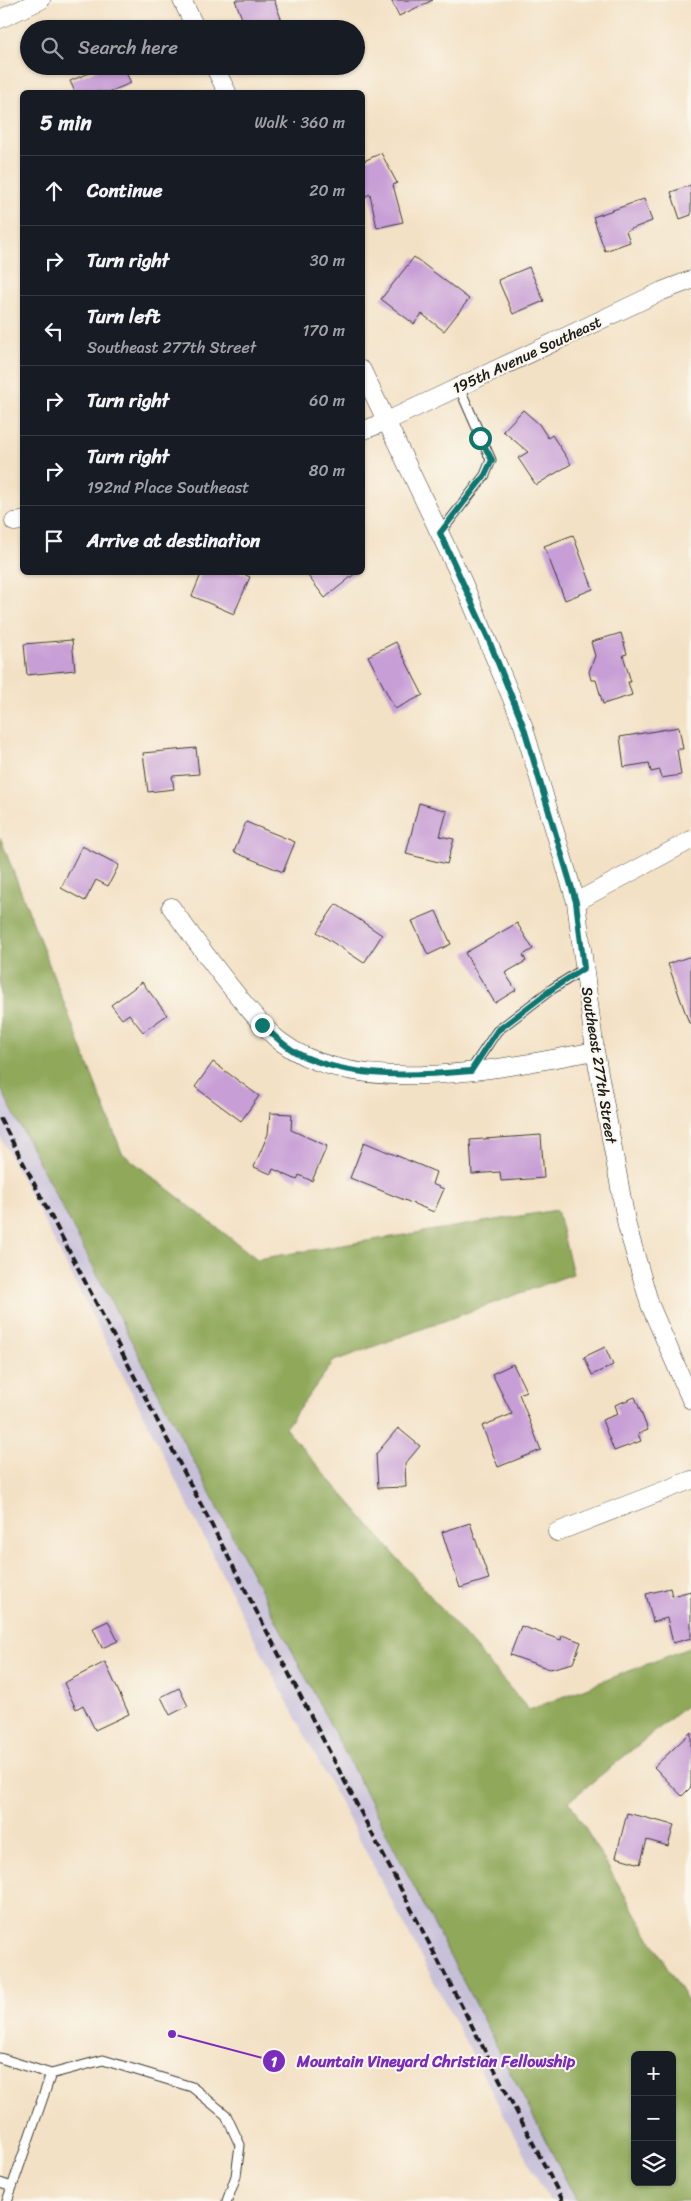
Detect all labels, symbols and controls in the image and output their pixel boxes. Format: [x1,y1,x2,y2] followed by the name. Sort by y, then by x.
[20,20,365,75] search box
[78,31,178,64] text: Search here
[38,34,66,62] icon: search
[40,104,92,142] text: 5 min
[255,108,345,137] text: Walk · 360 m
[87,174,163,207] text: Continue
[309,176,345,205] text: 20 m
[40,177,68,205] icon: ahead
[87,244,169,277] text: Turn right
[310,246,345,275] text: 30 m
[40,247,68,275] icon: right
[87,300,160,333] text: Turn left
[448,309,606,401] street label: 195th Avenue Southeast
[302,316,345,345] text: 170 m
[40,317,68,345] icon: left
[87,333,256,362] text: Southeast 277th Street
[87,384,169,417] text: Turn right
[309,386,345,415] text: 60 m
[40,387,68,415] icon: right
[469,427,492,450] route start
[87,440,169,473] text: Turn right
[309,456,345,485] text: 80 m
[40,457,68,485] icon: right
[87,473,249,502] text: 192nd Place Southeast
[87,524,260,557] text: Arrive at destination
[40,527,68,555] icon: arrive
[574,985,624,1146] street label: Southeast 277th Street
[251,1014,274,1037] route end
[262,2046,586,2077] callout: Mountain Vineyard Christian Fellowship
[296,2047,576,2076] text: Mountain Vineyard Christian Fellowship
[271,2049,278,2075] text: 1
[631,2051,676,2186] map controls
[631,2051,676,2096] button: +
[631,2096,676,2141] button: −
[631,2141,676,2186] button: layers

